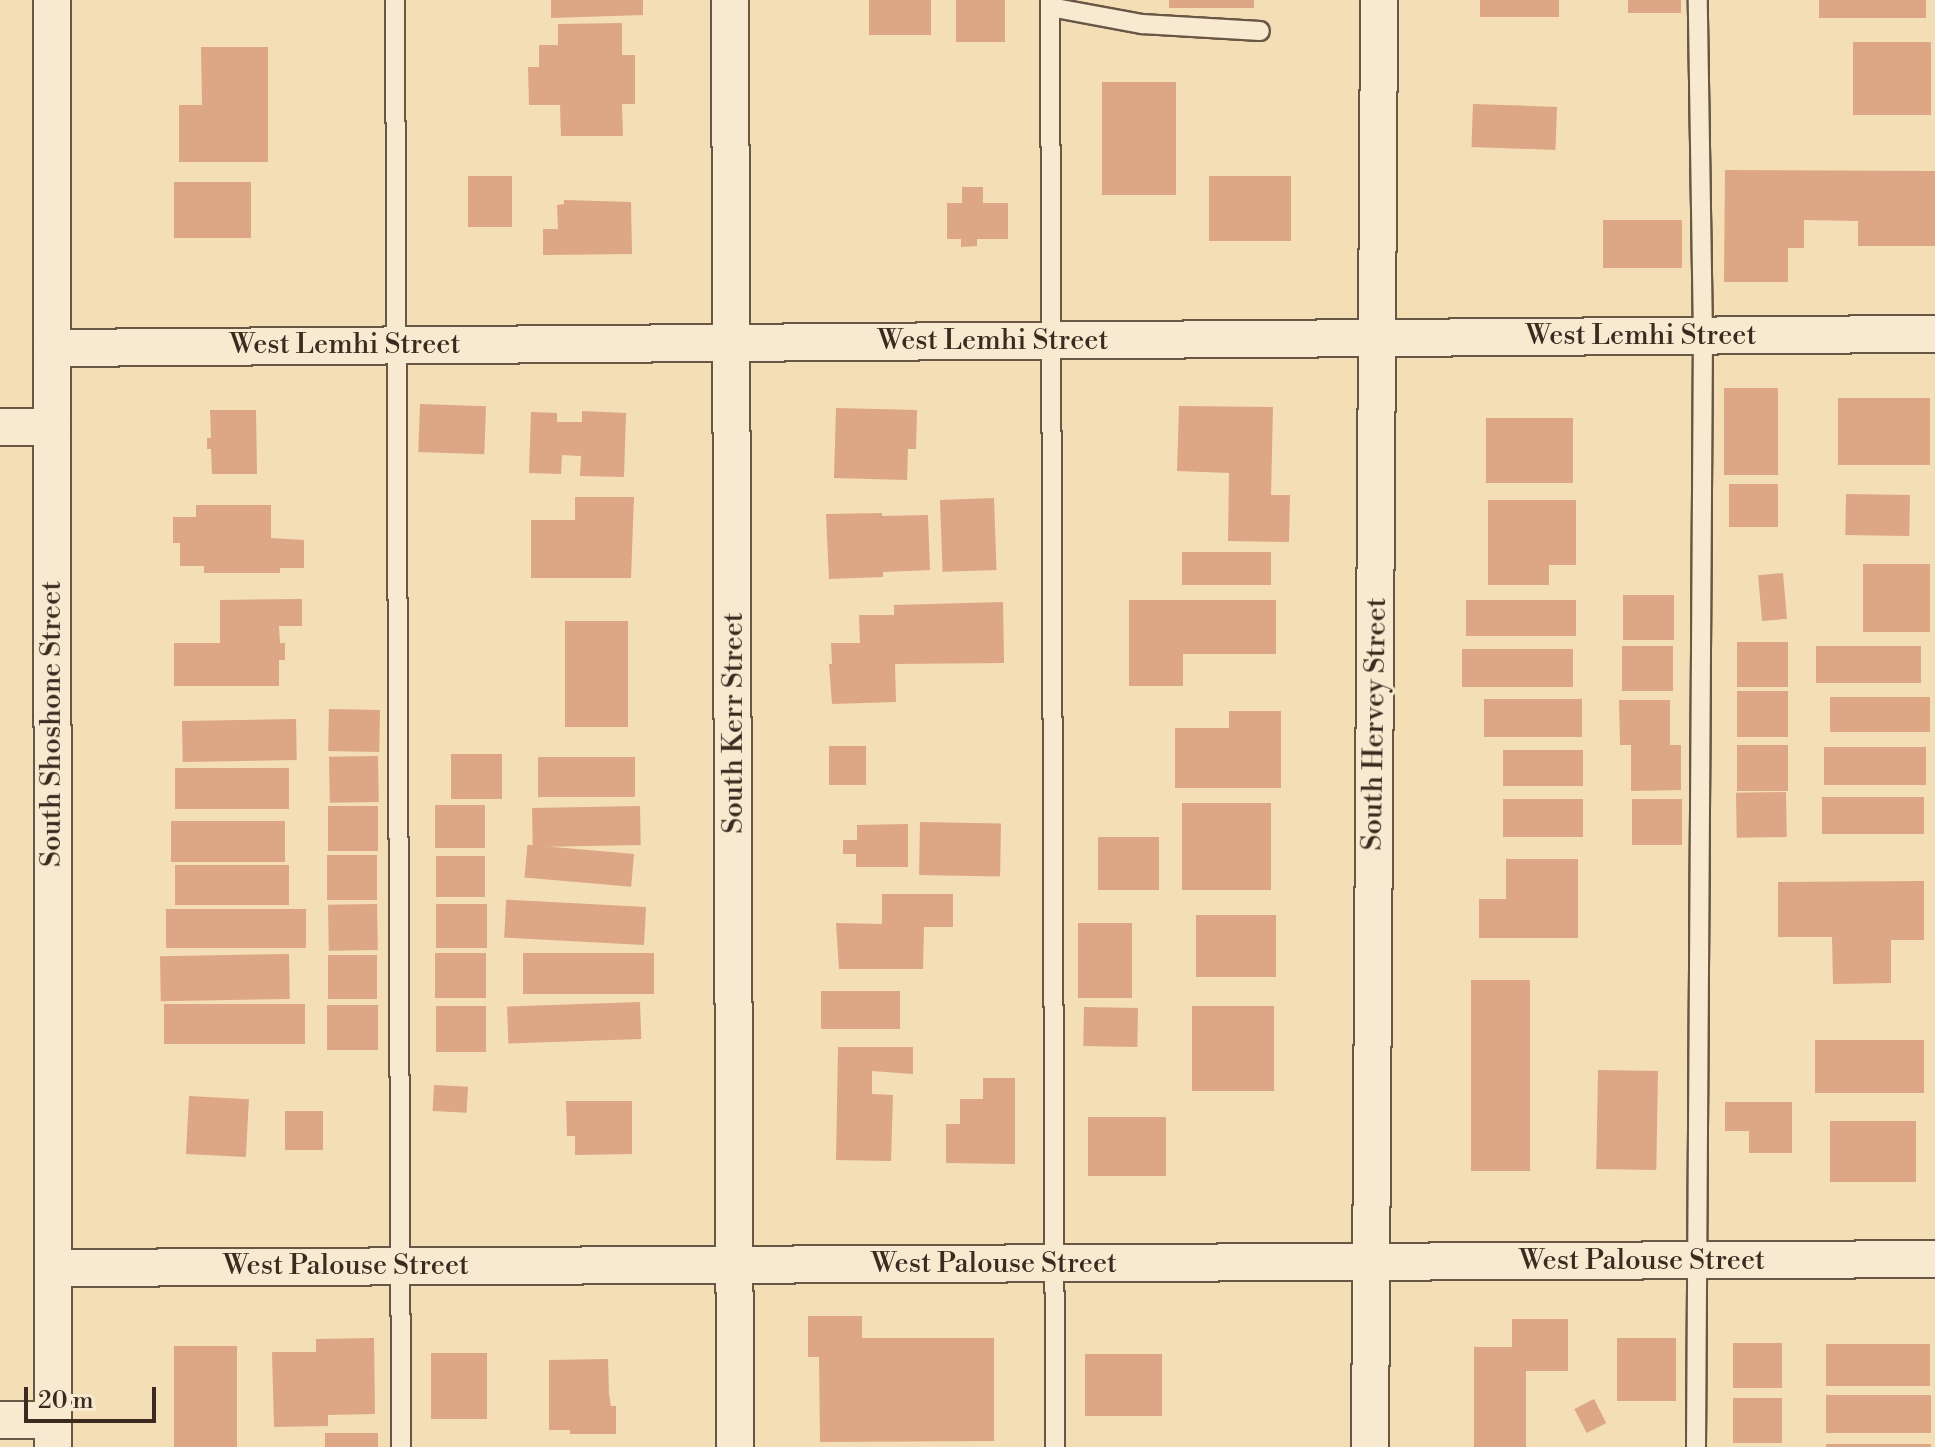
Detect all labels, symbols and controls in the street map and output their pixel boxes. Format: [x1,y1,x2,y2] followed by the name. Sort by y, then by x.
[1526,319,1756,353] street label: West Lemhi Street
[878,324,1108,358] street label: West Lemhi Street
[230,328,460,362] street label: West Lemhi Street
[35,581,69,867] street label: South Shoshone Street
[1356,597,1394,851] street label: South Hervey Street
[717,612,751,834] street label: South Kerr Street
[1519,1244,1765,1278] street label: West Palouse Street
[871,1247,1117,1281] street label: West Palouse Street
[223,1249,469,1283] street label: West Palouse Street
[28,1371,160,1421] scale bar
[38,1386,94,1416] text: 20 m

